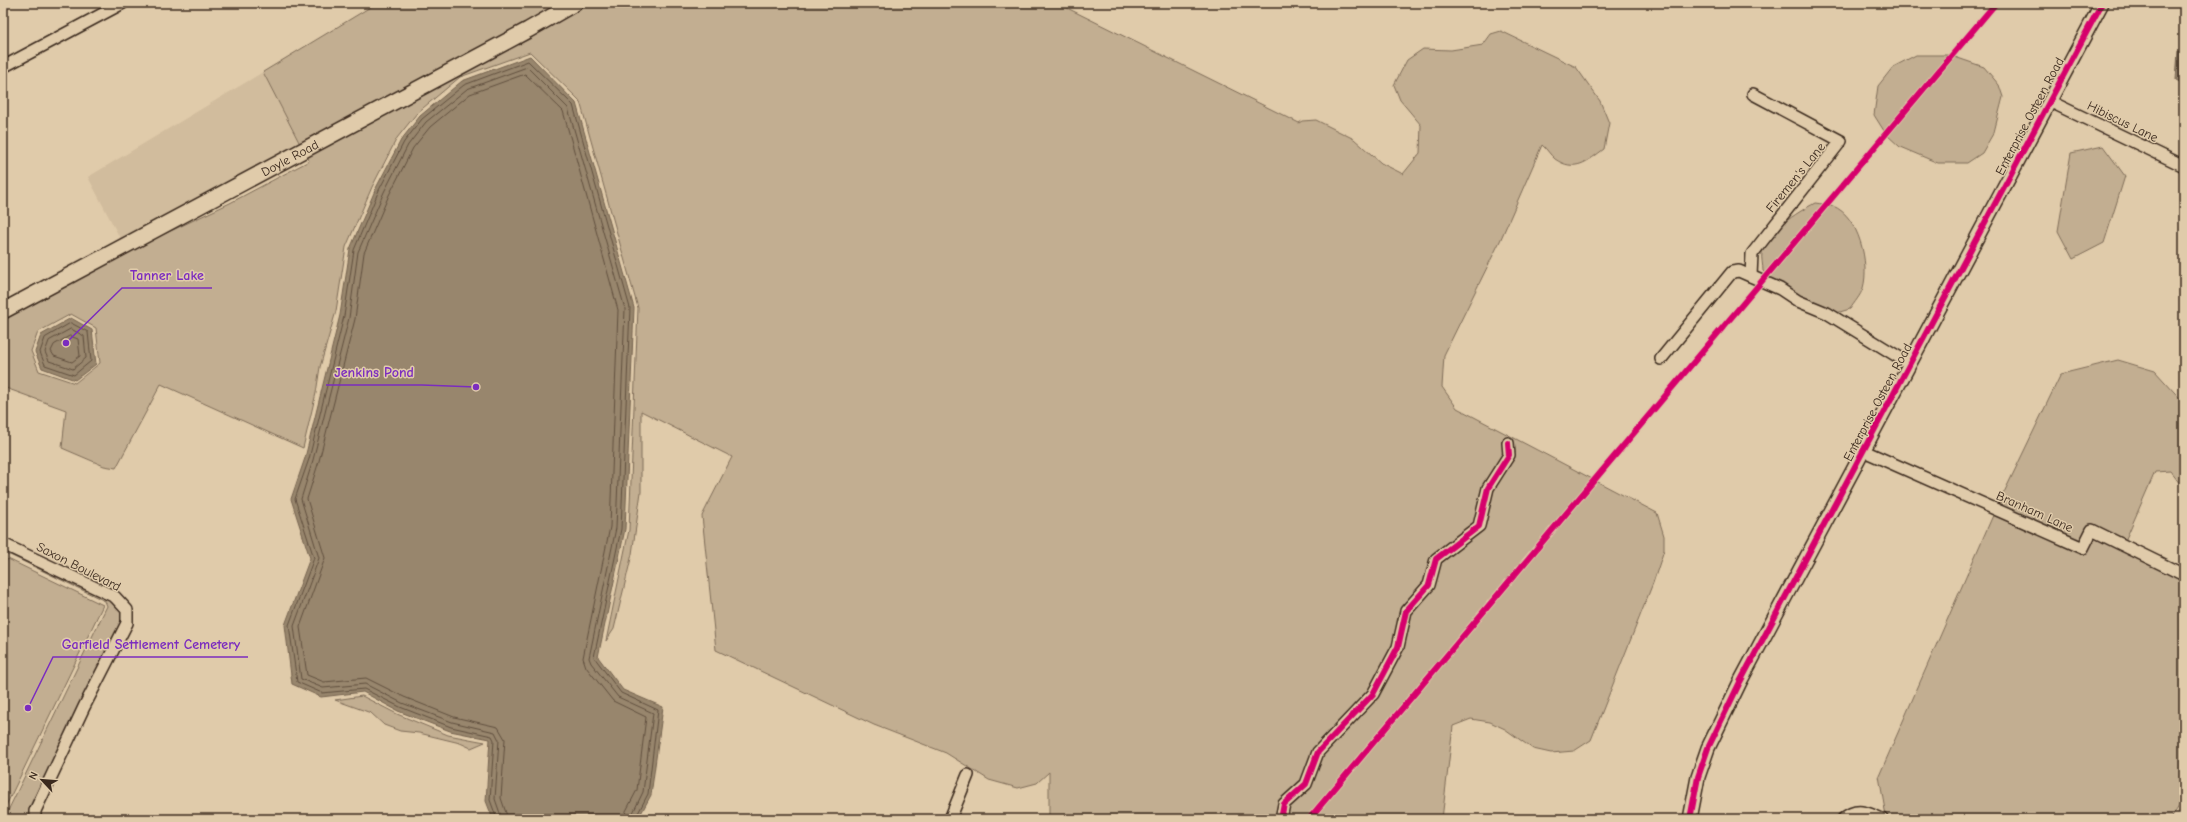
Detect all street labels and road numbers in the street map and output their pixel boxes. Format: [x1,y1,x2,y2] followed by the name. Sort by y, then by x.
[1992,55,2067,178] street label: Enterprise Osteen Road
[2085,98,2161,145] street label: Hibiscus Lane
[259,137,321,179] street label: Doyle Road
[1763,139,1828,215] street label: Firemen's Lane
[1840,341,1915,464] street label: Enterprise Osteen Road
[1994,488,2076,535] street label: Branham Lane
[34,539,123,594] street label: Saxon Boulevard

